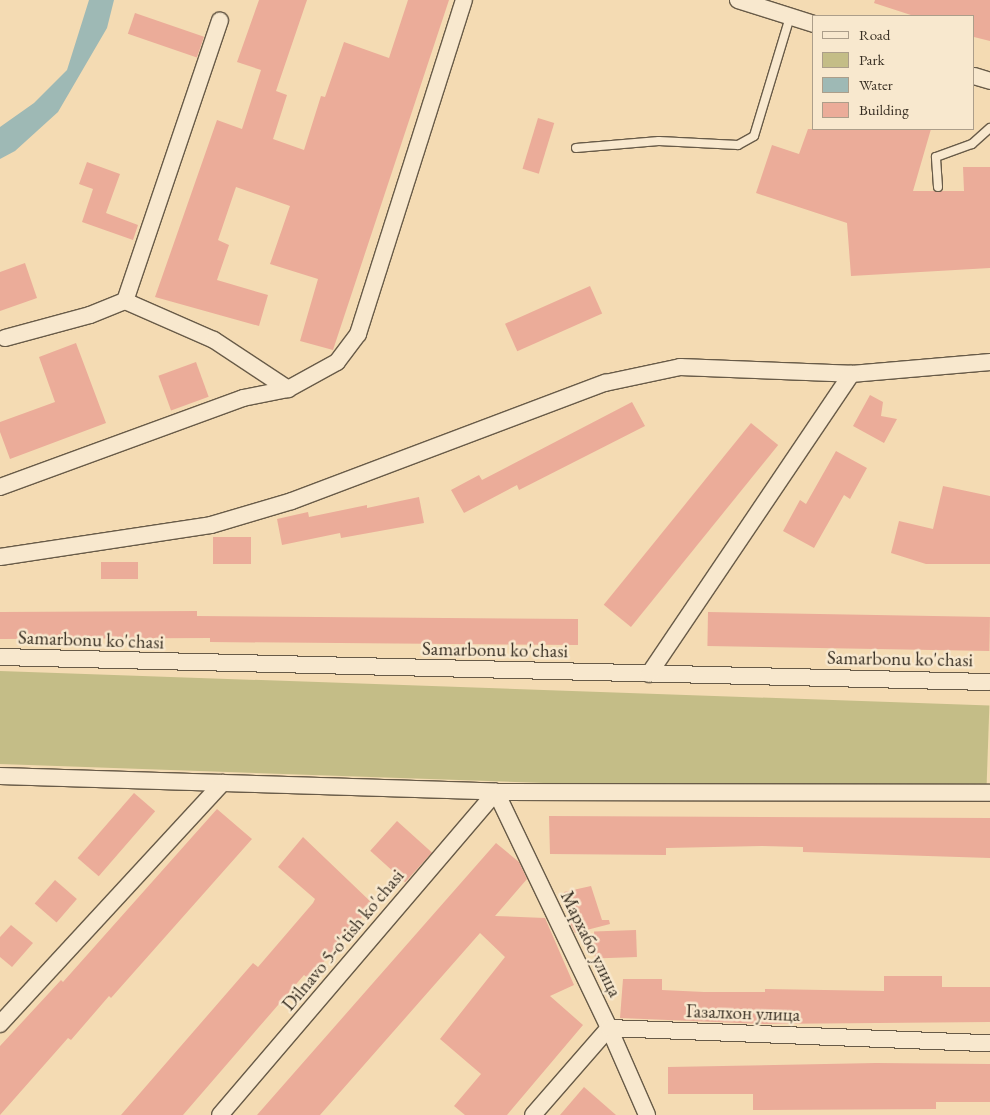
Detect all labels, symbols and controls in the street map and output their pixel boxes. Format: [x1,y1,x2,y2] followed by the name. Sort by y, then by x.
[812,15,975,130] legend
[859,25,890,44] text: Road
[859,50,885,69] text: Park
[859,75,893,94] text: Water
[859,100,909,119] text: Building
[18,626,164,654] street label: Samarbonu ko'chasi
[422,637,568,663] street label: Samarbonu ko'chasi
[827,646,973,672] street label: Samarbonu ko'chasi
[277,865,409,1015] street label: Dilnavo 5-o'tish ko'chasi
[555,887,627,1001] street label: Мархабо улица
[686,1000,800,1026] street label: Газалхон улица

